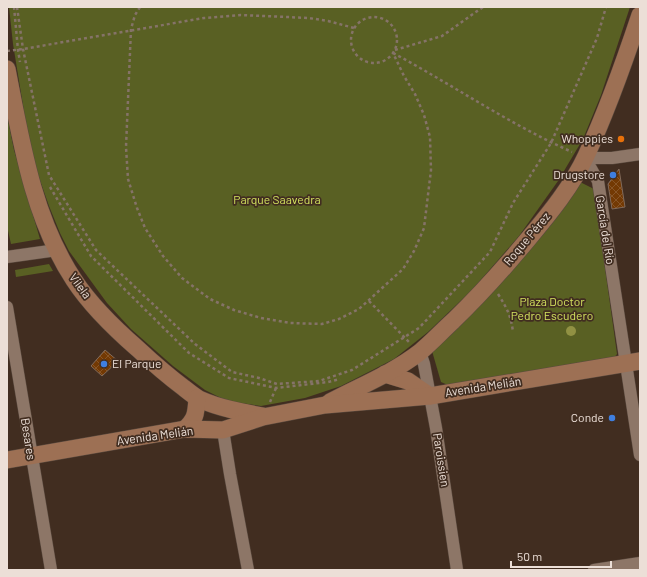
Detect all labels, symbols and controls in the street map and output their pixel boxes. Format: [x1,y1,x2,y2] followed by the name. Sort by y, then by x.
[561,131,613,145] place label: Whoppies
[616,134,626,144] marker: Whoppies
[553,167,605,181] place label: Drugstore
[608,170,618,180] marker: Drugstore
[233,192,321,206] park label: Parque Saavedra
[594,194,618,265] street label: García del Río
[500,209,552,268] street label: Roque Pérez
[67,270,95,301] street label: Vilela
[511,294,593,322] park label: Plaza Doctor Pedro Escudero
[112,356,161,370] place label: El Parque
[99,359,109,369] marker: El Parque
[444,373,522,399] street label: Avenida Melián
[571,410,604,424] place label: Conde
[607,413,617,423] marker: Conde
[19,417,39,461] street label: Besares
[116,423,194,447] street label: Avenida Melián
[431,432,453,488] street label: Paroissien
[511,543,611,569] scale bar
[517,549,542,563] text: 50 m

